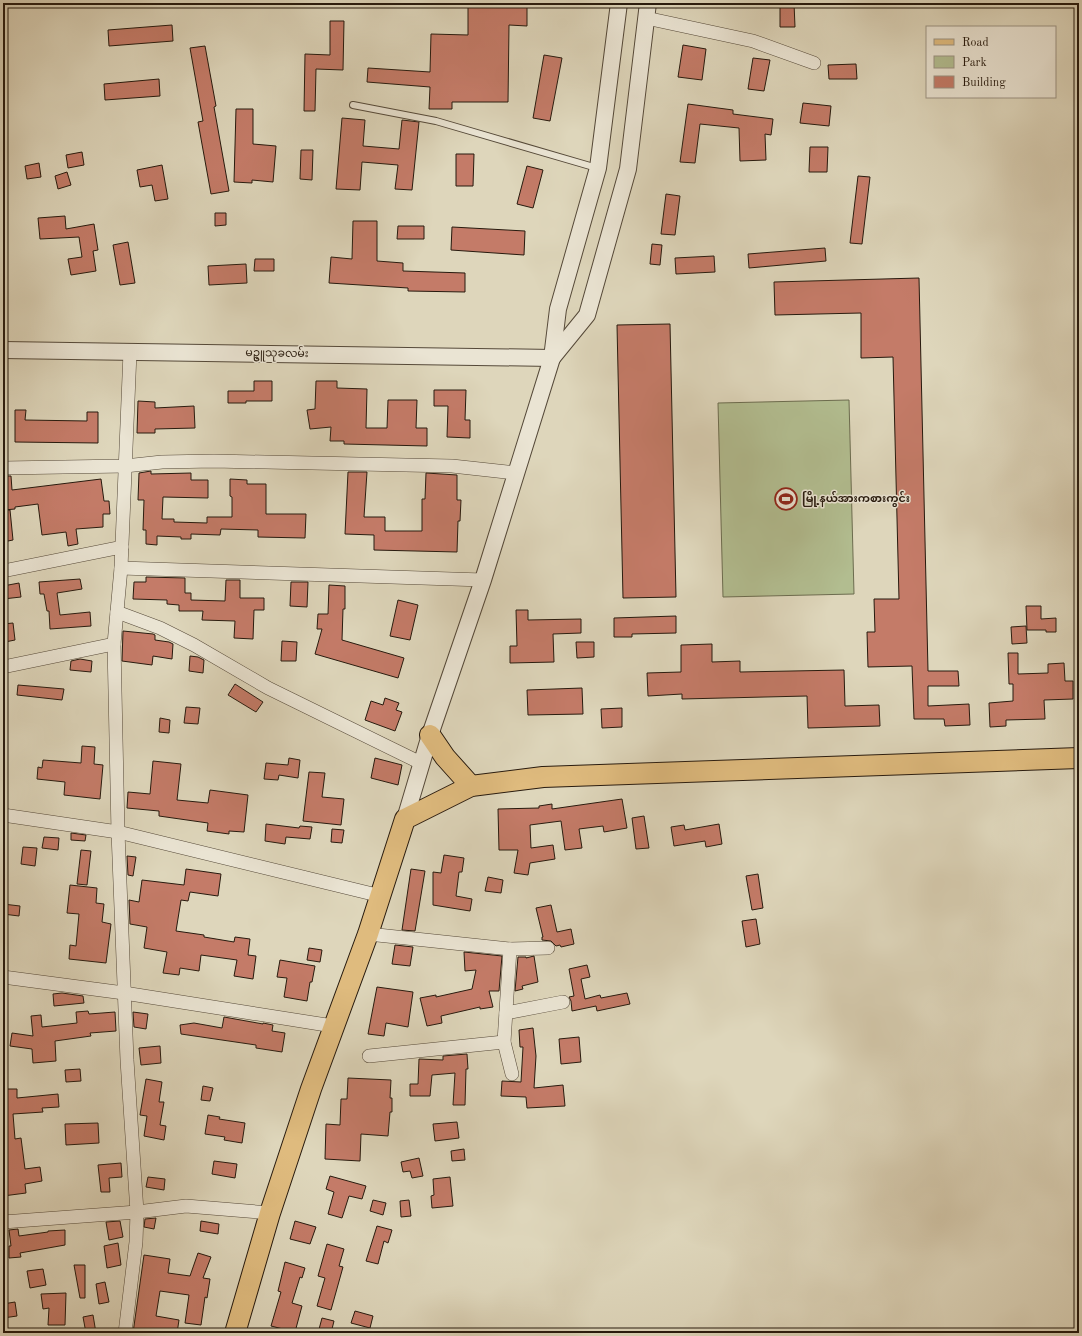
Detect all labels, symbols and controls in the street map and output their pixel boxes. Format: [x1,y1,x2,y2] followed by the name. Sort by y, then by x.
[926,26,1056,98] legend
[962,37,989,49] text: Road
[962,57,987,69] text: Park
[962,77,1006,89] text: Building
[245,345,309,362] street label: မဥ္ဇူသုခလမ်း
[773,486,799,512] sports icon: မြို့နယ်အားကစားကွင်း
[802,491,910,508] place label: မြို့နယ်အားကစားကွင်း

